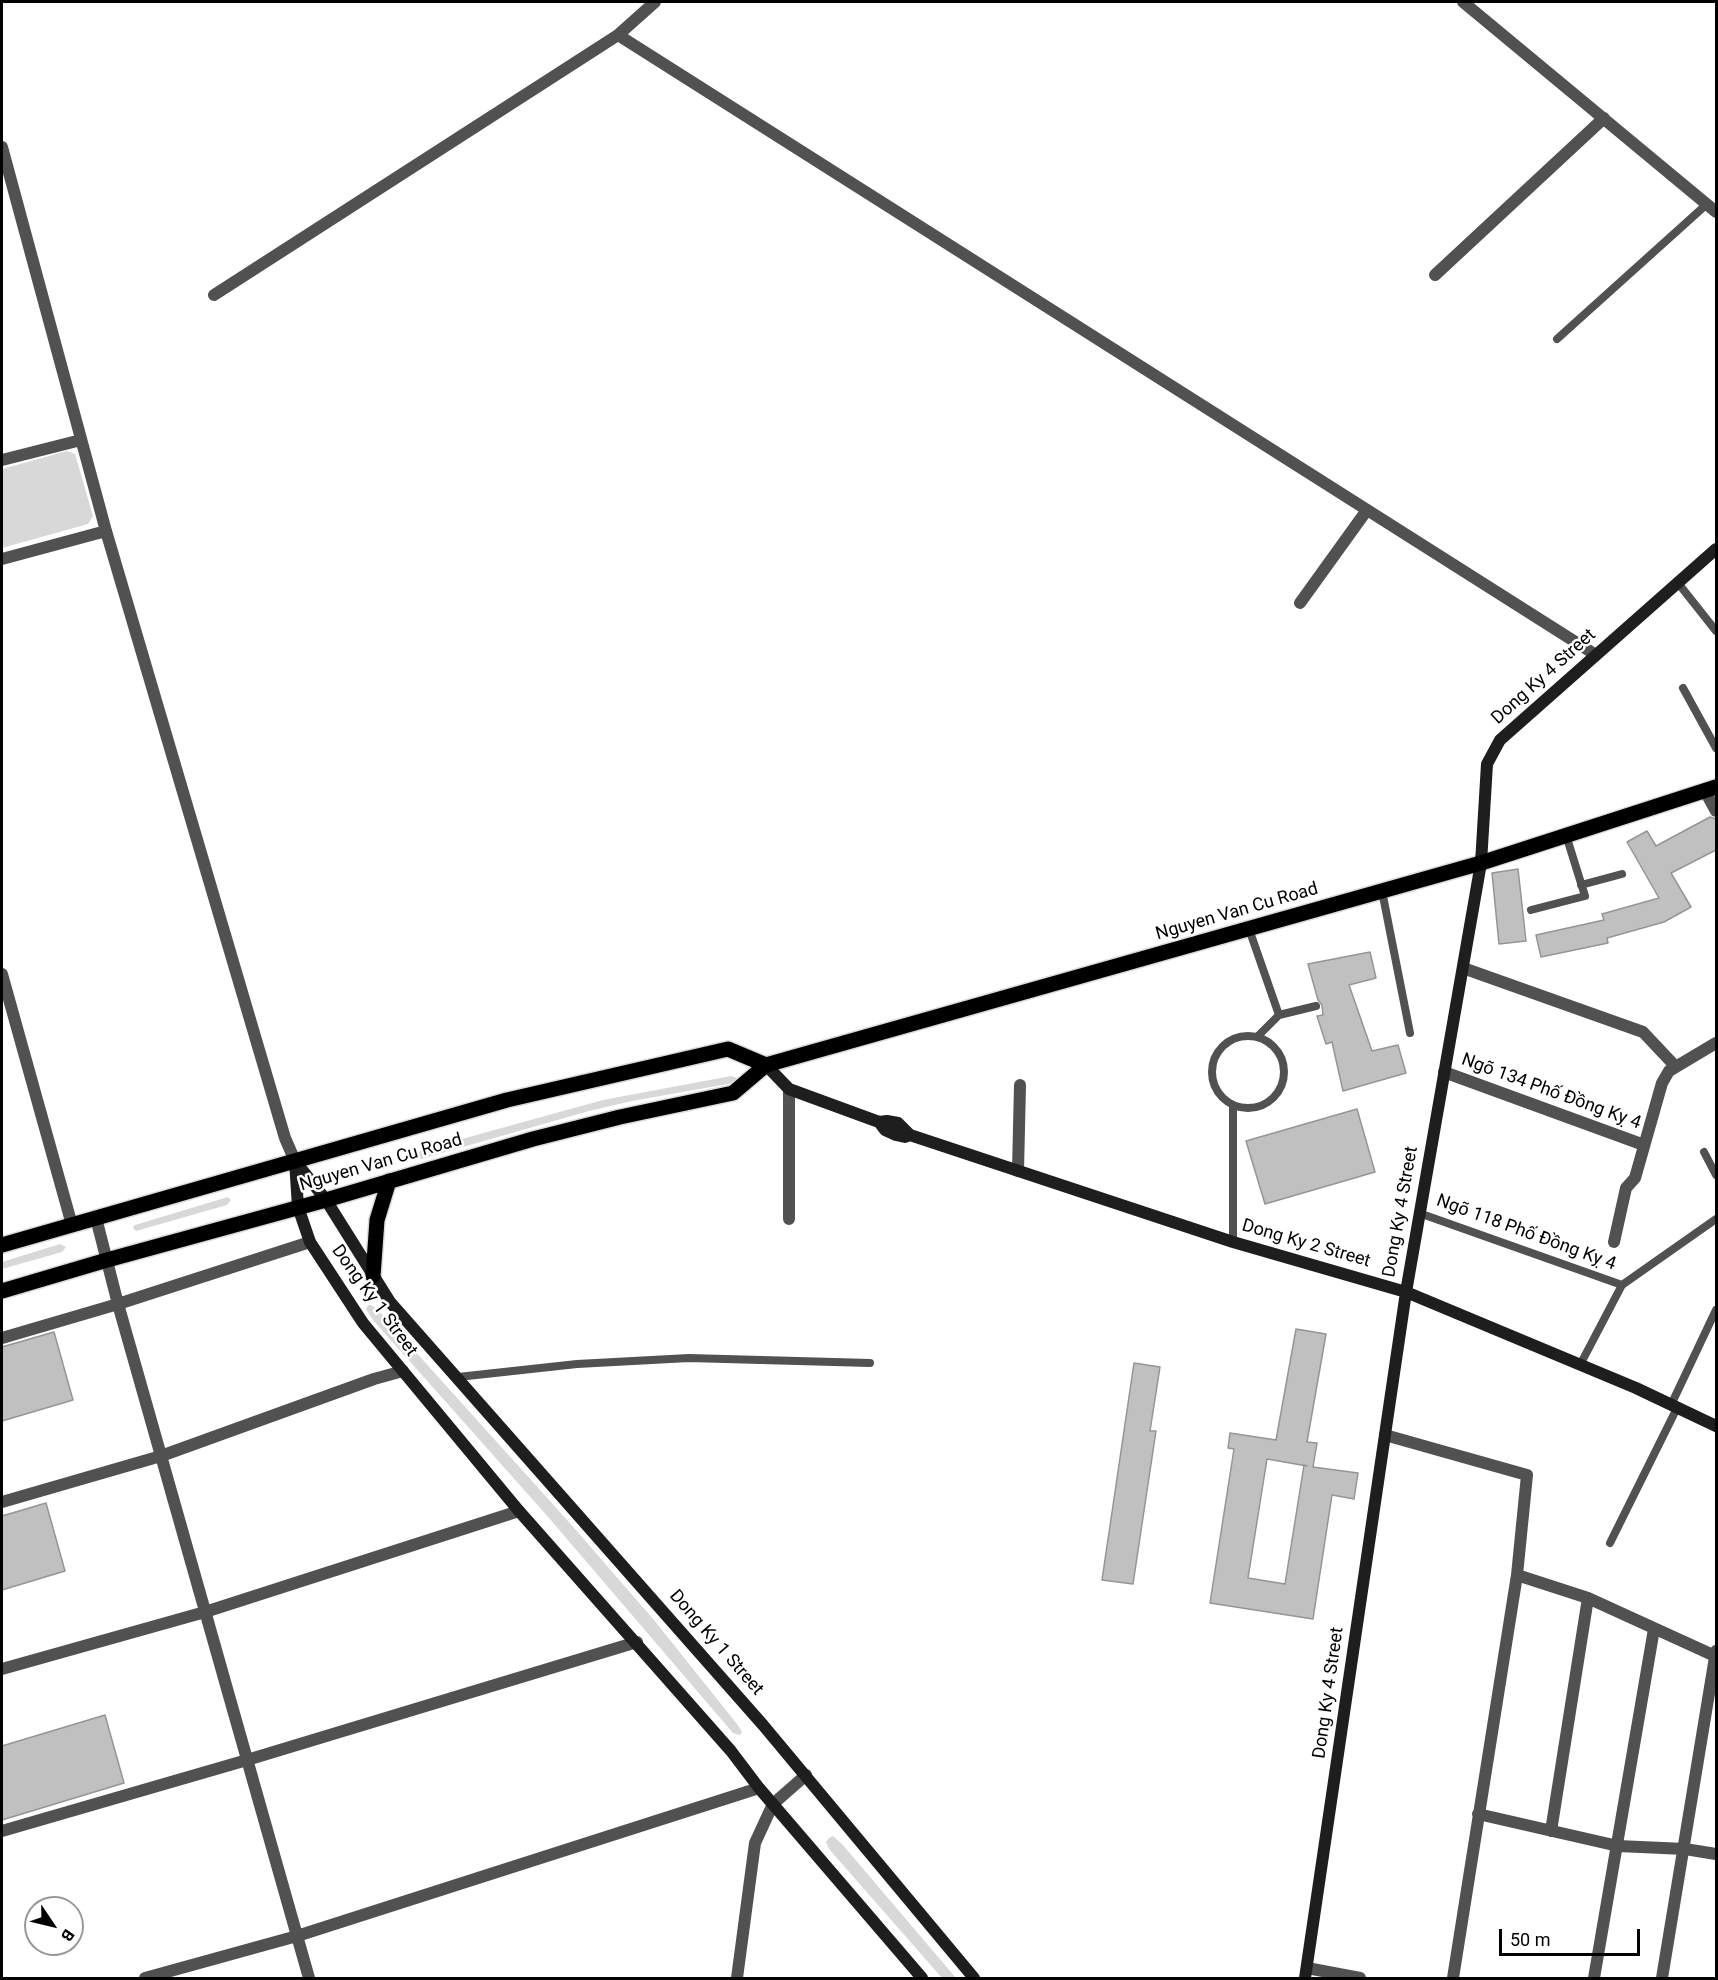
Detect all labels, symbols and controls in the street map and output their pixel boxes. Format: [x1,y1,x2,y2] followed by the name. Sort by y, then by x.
[1488,625,1600,729] street label: Dong Ky 4 Street
[1153,878,1321,946] street label: Nguyen Van Cu Road
[1458,1049,1644,1135] street label: Ngõ 134 Phố Đồng Kỵ 4
[297,1129,465,1197] street label: Nguyen Van Cu Road
[1379,1145,1423,1279] street label: Dong Ky 4 Street
[1433,1190,1619,1276] street label: Ngõ 118 Phố Đồng Kỵ 4
[1239,1215,1373,1273] street label: Dong Ky 2 Street
[326,1241,422,1361] street label: Dong Ky 1 Street
[664,1586,768,1700] street label: Dong Ky 1 Street
[1309,1626,1349,1760] street label: Dong Ky 4 Street
[24,1896,84,1956] north arrow
[1502,1917,1643,1955] scale bar
[57,1926,78,1945] text: B
[1510,1929,1550,1950] text: 50 m

